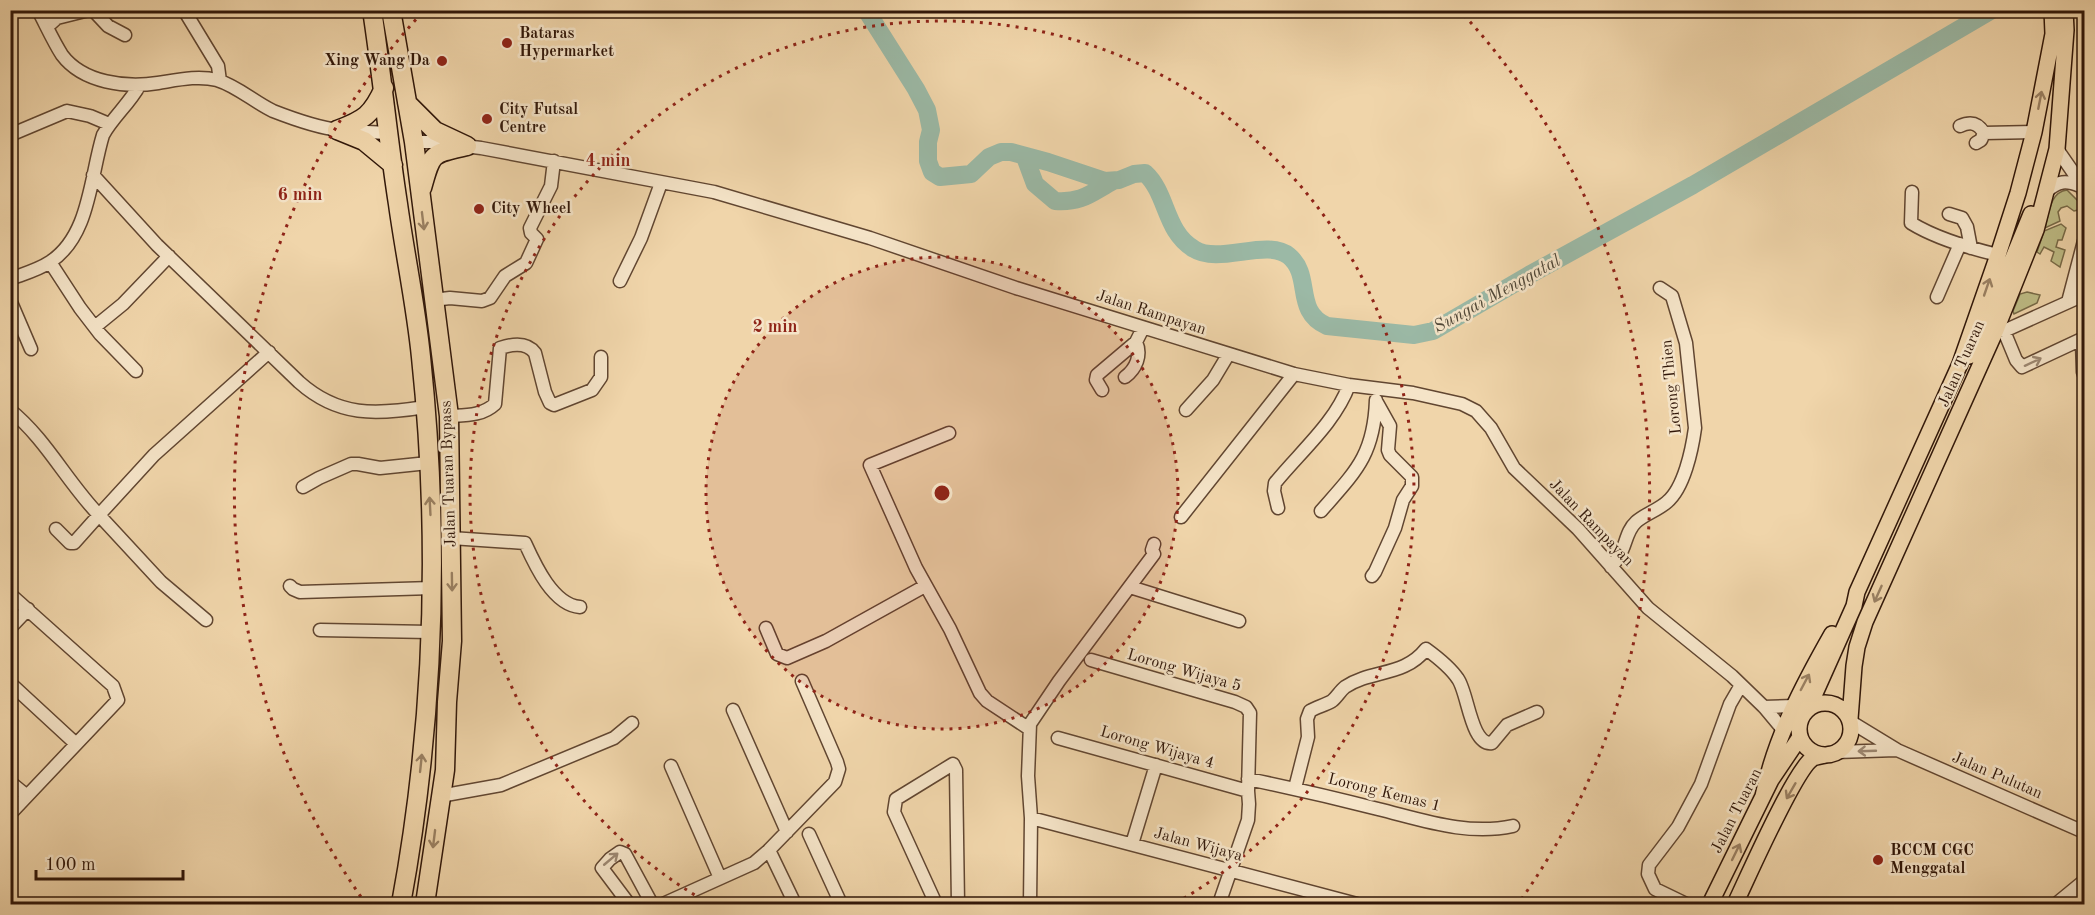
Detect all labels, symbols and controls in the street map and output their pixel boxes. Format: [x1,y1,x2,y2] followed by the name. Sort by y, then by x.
[519,26,614,60] place label: Bataras Hypermarket
[500,36,514,50] marker: Bataras Hypermarket
[324,53,430,69] place label: Xing Wang Da
[435,54,449,68] marker: Xing Wang Da
[2035,91,2046,110] one-way arrow
[499,102,578,136] place label: City Futsal Centre
[480,112,494,126] marker: City Futsal Centre
[585,152,631,170] text: 4 min
[277,186,323,204] text: 6 min
[491,201,571,217] place label: City Wheel
[472,202,486,216] marker: City Wheel
[418,211,429,231] one-way arrow
[1430,251,1564,336] water label: Sungai Menggatal
[1982,278,1993,297] one-way arrow
[1094,288,1208,338] street label: Jalan Rampayan
[752,318,798,336] text: 2 min
[1936,318,1988,410] street label: Jalan Tuaran
[1659,338,1685,435] street label: Lorong Thien
[2024,356,2042,367] one-way arrow
[438,400,460,548] street label: Jalan Tuaran Bypass
[1546,476,1637,570] street label: Jalan Rampayan
[932,483,952,503] centre of rings
[425,496,436,516] one-way arrow
[446,572,457,592] one-way arrow
[1871,585,1883,603] one-way arrow
[1125,647,1243,695] street label: Lorong Wijaya 5
[1800,674,1811,692] one-way arrow
[1098,724,1216,772] street label: Lorong Wijaya 4
[1858,745,1878,757] one-way arrow
[1950,750,2045,802] street label: Jalan Pulutan
[415,754,426,774] one-way arrow
[1709,766,1765,856] street label: Jalan Tuaran
[1326,771,1442,815] street label: Lorong Kemas 1
[1785,782,1797,799] one-way arrow
[1152,825,1244,865] street label: Jalan Wijaya
[429,829,440,849] one-way arrow
[36,843,183,881] scale bar
[1730,843,1742,861] one-way arrow
[1890,843,1974,877] place label: BCCM CGC Menggatal
[603,852,619,865] one-way arrow
[1871,853,1885,867] marker: BCCM CGC Menggatal
[45,856,96,874] text: 100 m

